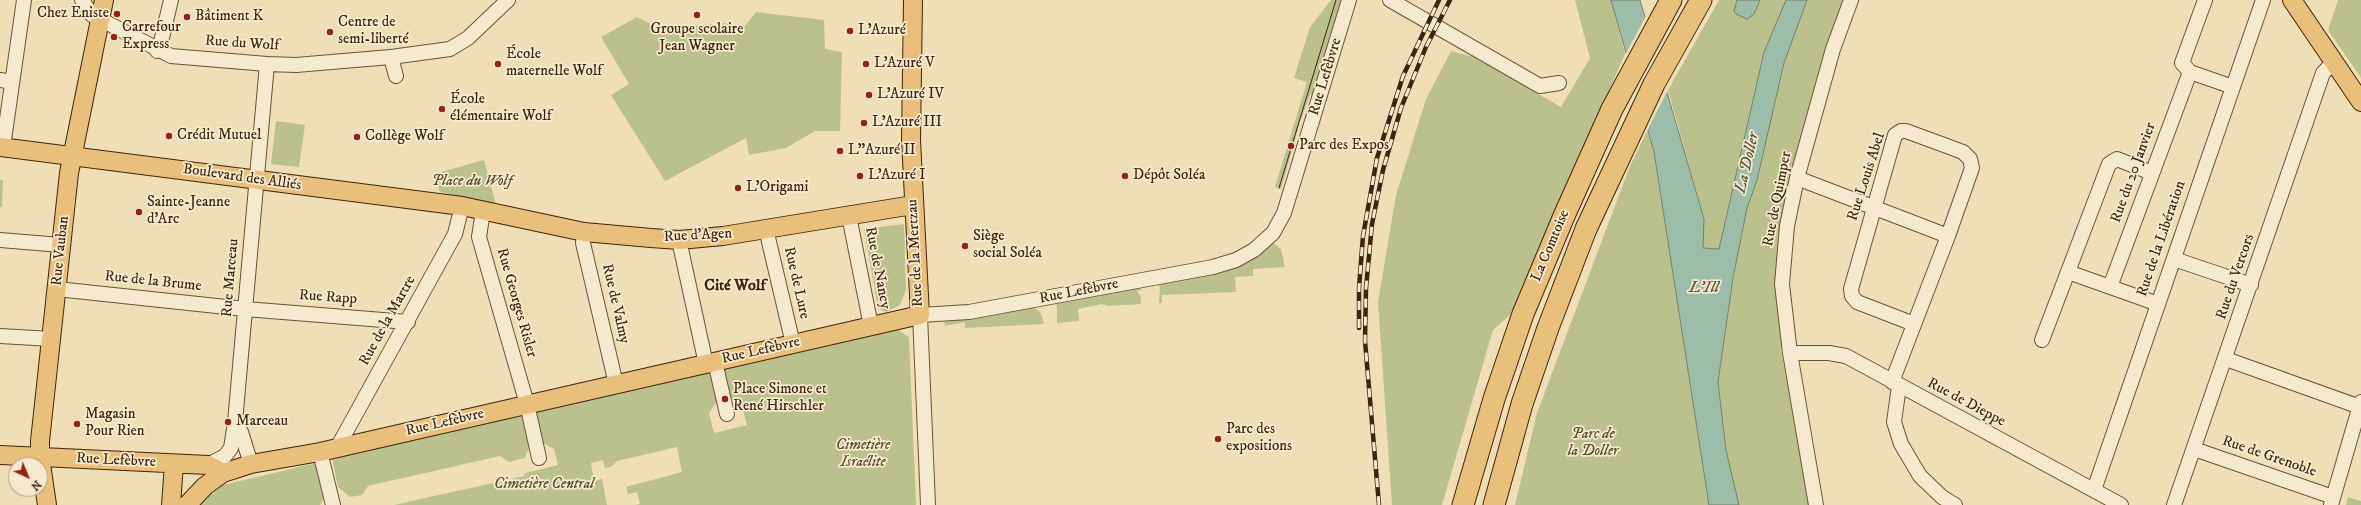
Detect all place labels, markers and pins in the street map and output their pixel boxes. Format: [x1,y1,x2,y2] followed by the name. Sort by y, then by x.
[37,5,109,23] place label: Chez Eniste
[195,8,263,26] place label: Bâtiment K
[112,9,122,19] marker: Chez Eniste
[692,10,702,20] marker: Groupe scolaire Jean Wagner
[182,12,192,22] marker: Bâtiment K
[338,14,409,49] place label: Centre de semi-liberté
[122,19,181,54] place label: Carrefour Express
[651,21,743,56] place label: Groupe scolaire Jean Wagner
[858,22,906,40] place label: L'Azuré
[845,26,855,36] marker: L'Azuré
[325,27,335,37] marker: Centre de semi-liberté
[109,32,119,42] marker: Carrefour Express
[506,46,602,81] place label: École maternelle Wolf
[874,55,935,73] place label: L'Azuré V
[493,59,503,69] marker: École maternelle Wolf
[861,59,871,69] marker: L'Azuré V
[877,86,944,104] place label: L'Azuré IV
[864,90,874,100] marker: L'Azuré IV
[450,91,552,126] place label: École élémentaire Wolf
[437,104,447,114] marker: École élémentaire Wolf
[872,114,942,132] place label: L'Azuré III
[859,118,869,128] marker: L'Azuré III
[177,127,261,145] place label: Crédit Mutuel
[365,128,444,146] place label: Collège Wolf
[164,131,174,141] marker: Crédit Mutuel
[352,132,362,142] marker: Collège Wolf
[1299,137,1389,155] place label: Parc des Expos
[1286,141,1296,151] marker: Parc des Expos
[848,142,916,160] place label: L"Azuré II
[835,146,845,156] marker: L"Azuré II
[868,167,925,185] place label: L'Azuré I
[1133,167,1205,185] place label: Dépôt Soléa
[855,171,865,181] marker: L'Azuré I
[1120,171,1130,181] marker: Dépôt Soléa
[746,179,808,197] place label: L'Origami
[733,183,743,193] marker: L'Origami
[147,194,230,229] place label: Sainte-Jeanne d'Arc
[134,207,144,217] marker: Sainte-Jeanne d'Arc
[973,228,1042,263] place label: Siège social Soléa
[960,241,970,251] marker: Siège social Soléa
[733,381,827,416] place label: Place Simone et René Hirschler
[720,394,730,404] marker: Place Simone et René Hirschler
[85,406,145,441] place label: Magasin Pour Rien
[236,413,288,431] place label: Marceau
[223,417,233,427] marker: Marceau
[72,419,82,429] marker: Magasin Pour Rien
[1226,421,1292,456] place label: Parc des expositions
[1213,434,1223,444] marker: Parc des expositions

